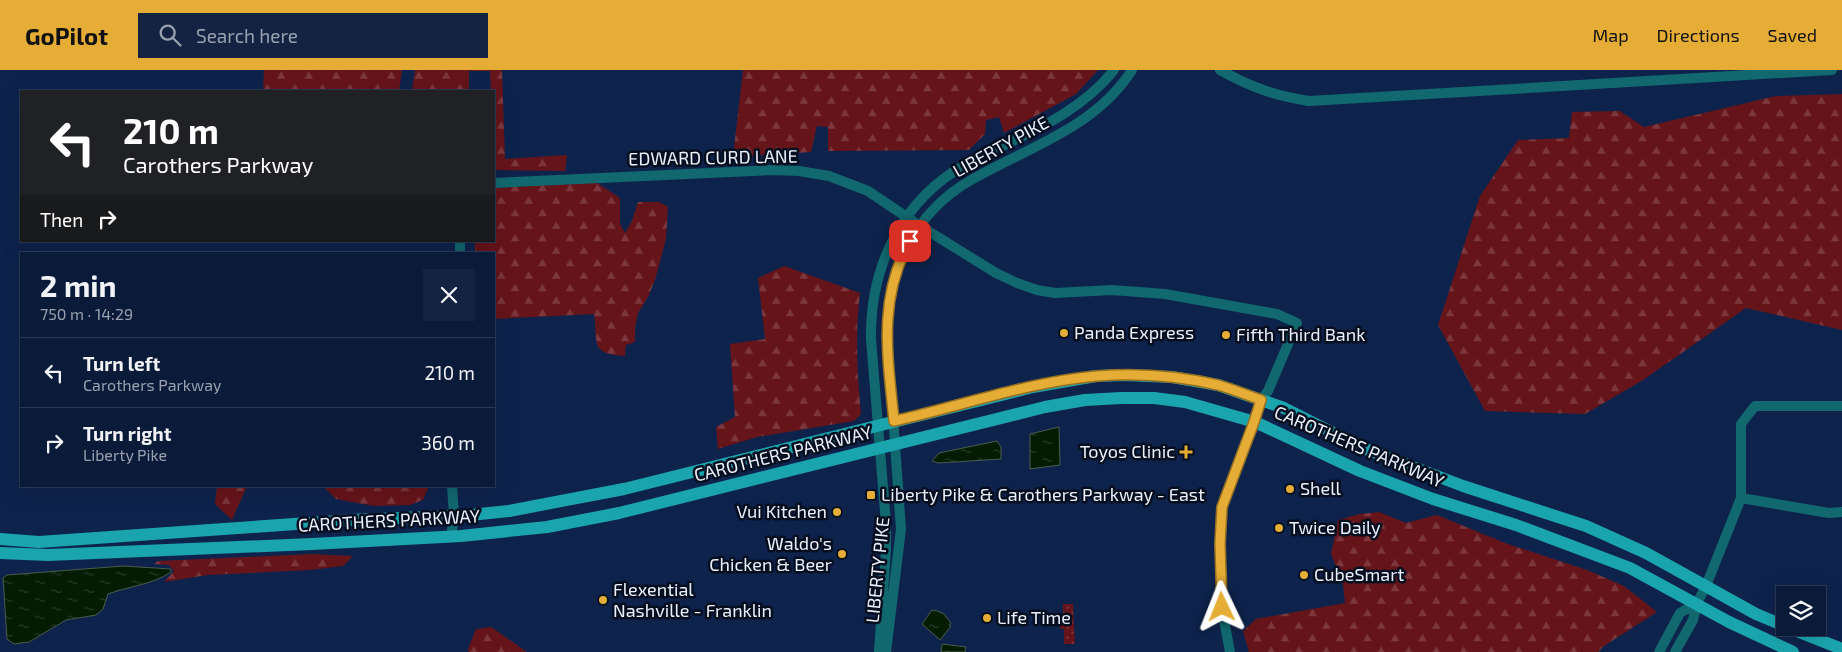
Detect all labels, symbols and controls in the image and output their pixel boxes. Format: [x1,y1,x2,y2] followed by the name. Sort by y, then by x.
[138,13,488,58] search box
[25,21,108,50] text: GoPilot
[156,21,184,49] icon: search
[196,24,298,47] text: Search here
[1592,24,1629,46] text: Map
[1657,24,1740,46] text: Directions
[1768,24,1817,46] text: Saved
[123,109,219,151] text: 210 m
[40,110,105,175] icon: left
[949,111,1052,182] street label: LIBERTY PIKE
[628,145,798,169] street label: EDWARD CURD LANE
[123,151,313,177] text: Carothers Parkway
[93,205,121,233] icon: right
[40,208,83,231] text: Then
[889,220,931,262] pin
[896,227,924,255] icon: arrive
[40,267,117,303] text: 2 min
[423,269,475,321] button: close
[40,304,133,323] text: 750 m · 14:29
[1074,321,1194,343] place label: Panda Express
[1236,323,1365,345] place label: Fifth Third Bank
[1058,327,1070,339] marker: Panda Express
[1220,329,1232,341] marker: Fifth Third Bank
[83,352,160,375] text: Turn left
[40,359,68,387] icon: left
[424,361,475,384] text: 210 m
[83,375,221,394] text: Carothers Parkway
[1271,400,1448,492] street label: CAROTHERS PARKWAY
[692,420,875,486] street label: CAROTHERS PARKWAY
[83,422,171,445] text: Turn right
[40,429,68,457] icon: right
[421,431,475,454] text: 360 m
[1080,440,1175,462] place label: Toyos Clinic
[83,445,167,464] text: Liberty Pike
[1179,445,1193,459] marker: Toyos Clinic
[1300,477,1342,499] place label: Shell
[881,483,1205,505] place label: Liberty Pike & Carothers Parkway - East
[1284,483,1296,495] marker: Shell
[865,489,877,501] marker: Liberty Pike & Carothers Parkway - East
[736,500,827,522] place label: Vui Kitchen
[297,504,481,536] street label: CAROTHERS PARKWAY
[831,506,843,518] marker: Vui Kitchen
[861,516,894,624] street label: LIBERTY PIKE
[1289,516,1381,538] place label: Twice Daily
[1273,522,1285,534] marker: Twice Daily
[709,532,832,575] place label: Waldo's Chicken & Beer
[836,548,848,560] marker: Waldo's Chicken & Beer
[1314,563,1404,585] place label: CubeSmart
[1298,569,1310,581] marker: CubeSmart
[613,578,772,621] place label: Flexential Nashville - Franklin
[1195,580,1247,632] position arrow
[1776,586,1826,636] map controls
[1776,586,1826,636] button: layers
[597,594,609,606] marker: Flexential Nashville - Franklin
[997,606,1071,628] place label: Life Time
[981,612,993,624] marker: Life Time

